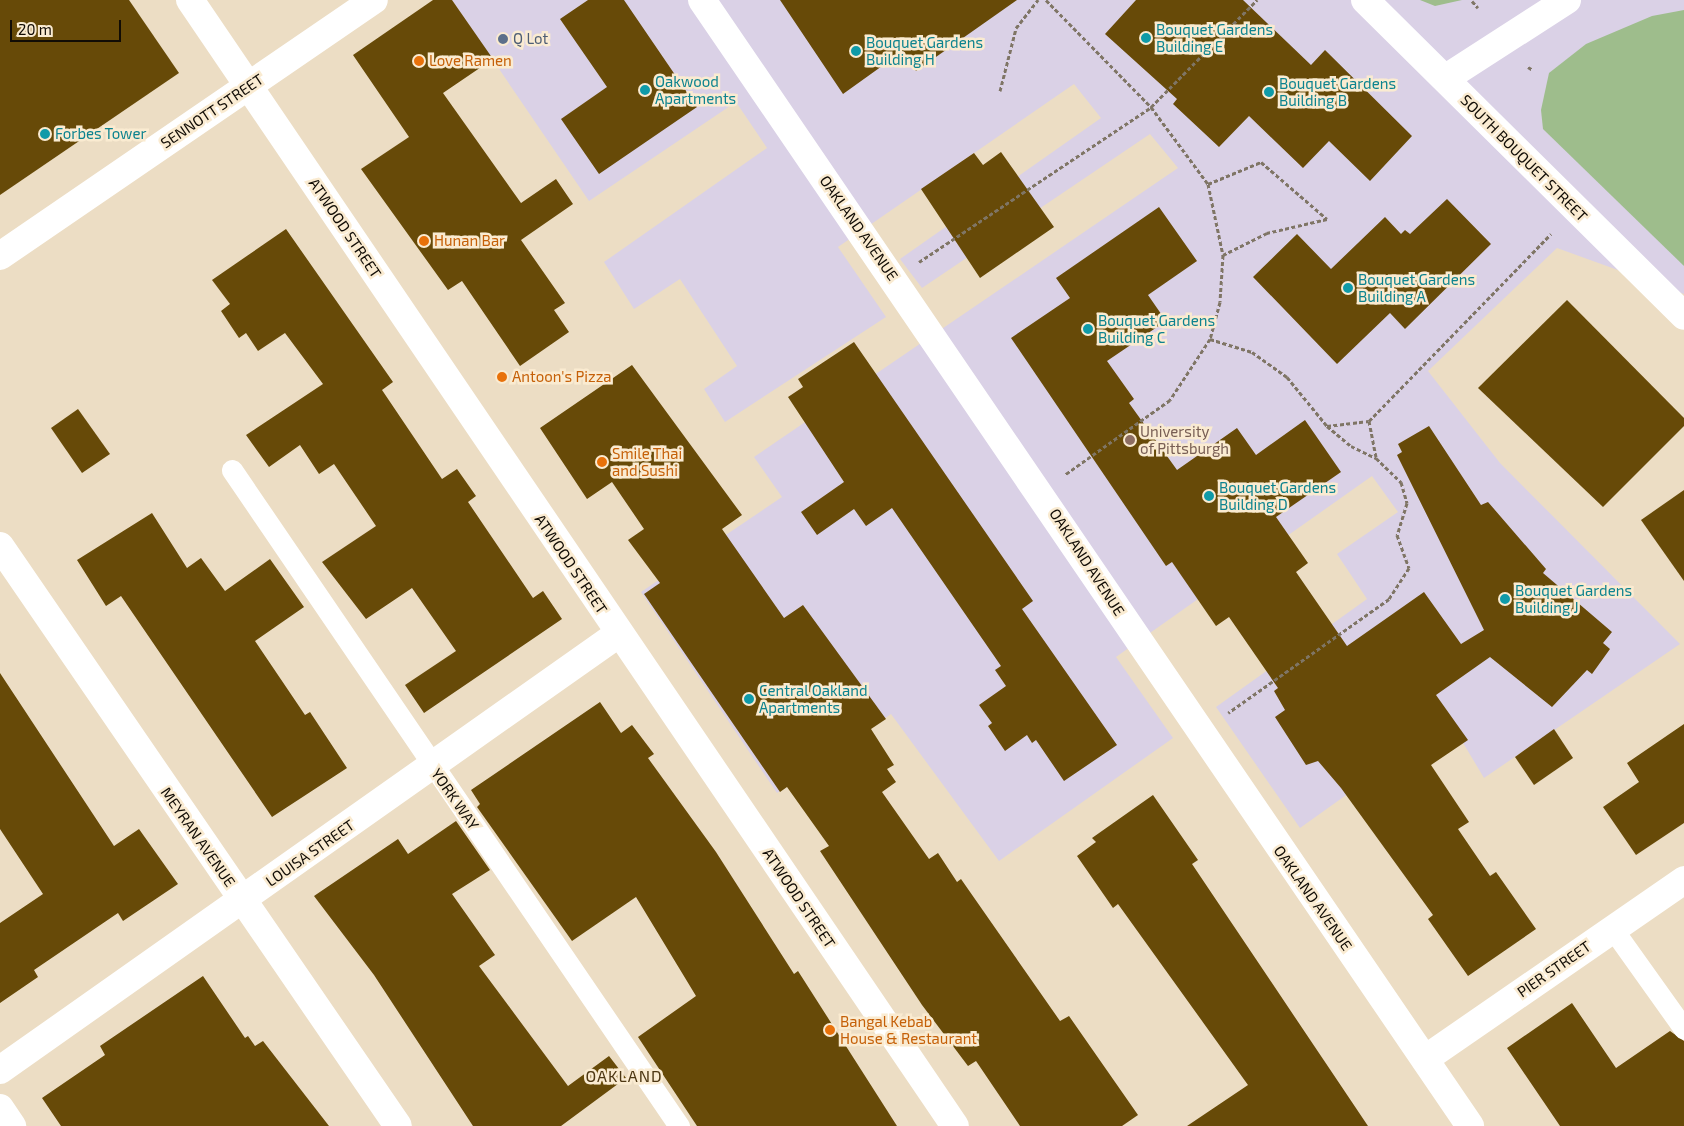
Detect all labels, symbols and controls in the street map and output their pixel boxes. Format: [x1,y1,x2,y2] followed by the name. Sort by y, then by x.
[12,10,124,42] scale bar
[18,20,52,38] text: 20 m
[1156,20,1273,55] place label: Bouquet Gardens Building E
[513,30,548,48] place label: Q Lot
[1140,32,1152,44] marker: Bouquet Gardens Building E
[497,33,509,45] marker: Q Lot
[866,33,983,68] place label: Bouquet Gardens Building H
[850,45,862,57] marker: Bouquet Gardens Building H
[429,52,512,70] place label: Love Ramen
[413,55,425,67] marker: Love Ramen
[157,70,267,152] street label: SENNOTT STREET
[655,72,736,107] place label: Oakwood Apartments
[1279,74,1396,109] place label: Bouquet Gardens Building B
[639,84,651,96] marker: Oakwood Apartments
[1263,86,1275,98] marker: Bouquet Gardens Building B
[1457,91,1591,225] street label: SOUTH BOUQUET STREET
[55,125,147,143] place label: Forbes Tower
[39,128,51,140] marker: Forbes Tower
[816,172,902,284] street label: OAKLAND AVENUE
[305,175,385,281] street label: ATWOOD STREET
[434,232,505,250] place label: Hunan Bar
[418,235,430,247] marker: Hunan Bar
[1358,270,1475,305] place label: Bouquet Gardens Building A
[1342,282,1354,294] marker: Bouquet Gardens Building A
[1098,311,1215,346] place label: Bouquet Gardens Building C
[1082,323,1094,335] marker: Bouquet Gardens Building C
[512,368,612,386] place label: Antoon's Pizza
[496,371,508,383] marker: Antoon's Pizza
[1140,422,1229,457] place label: University of Pittsburgh
[1124,434,1136,446] marker: University of Pittsburgh
[612,444,683,479] place label: Smile Thai and Sushi
[596,456,608,468] marker: Smile Thai and Sushi
[1219,478,1336,513] place label: Bouquet Gardens Building D
[1203,490,1215,502] marker: Bouquet Gardens Building D
[1046,505,1128,619] street label: OAKLAND AVENUE
[531,511,611,617] street label: ATWOOD STREET
[1515,581,1632,616] place label: Bouquet Gardens Building J
[1499,593,1511,605] marker: Bouquet Gardens Building J
[759,681,868,716] place label: Central Oakland Apartments
[743,693,755,705] marker: Central Oakland Apartments
[427,765,483,833] street label: YORK WAY
[157,784,239,890] street label: MEYRAN AVENUE
[262,816,358,890] street label: LOUISA STREET
[1270,842,1356,954] street label: OAKLAND AVENUE
[759,845,839,951] street label: ATWOOD STREET
[1514,937,1594,1001] street label: PIER STREET
[840,1012,977,1047] place label: Bangal Kebab House & Restaurant
[824,1024,836,1036] marker: Bangal Kebab House & Restaurant
[585,1066,663,1086] district label: OAKLAND

